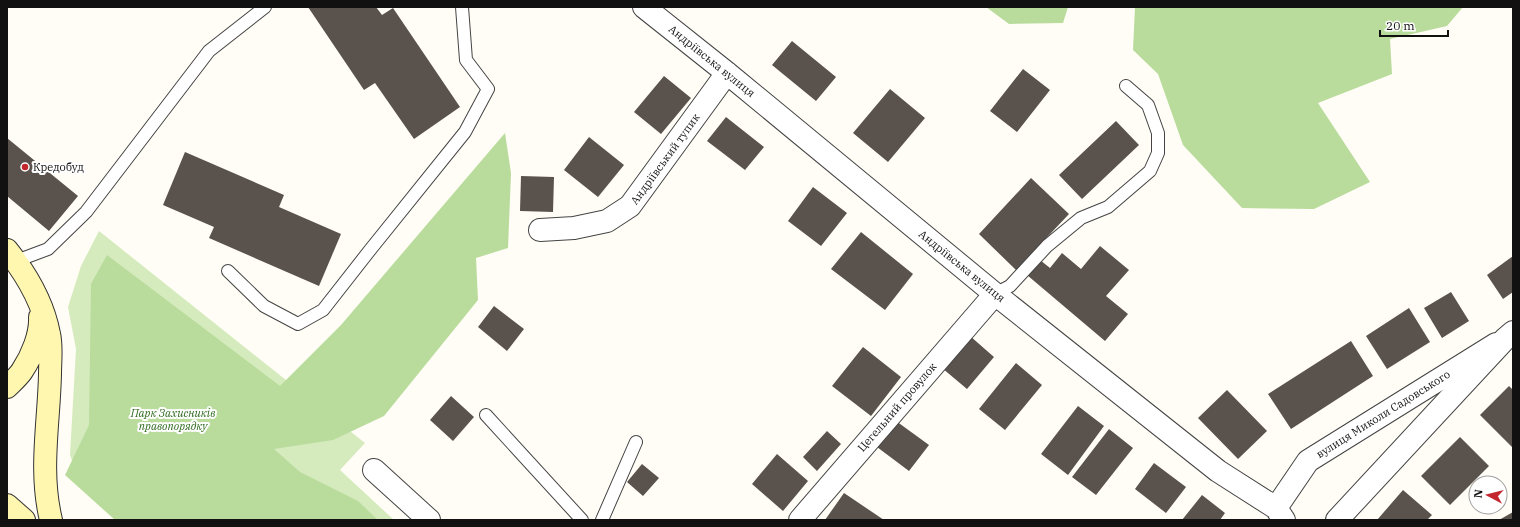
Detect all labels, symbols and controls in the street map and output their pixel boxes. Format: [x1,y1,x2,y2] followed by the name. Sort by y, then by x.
[1380,12,1448,38] scale bar
[1386,18,1415,33] text: 20 m
[666,22,758,100] street label: Андріївська вулиця
[627,110,703,207] street label: Андріївський тупик
[33,160,84,174] place label: Кредобуд
[20,162,30,172] marker: Кредобуд
[916,227,1008,305] street label: Андріївська вулиця
[854,359,940,454] street label: Цегельний провулок
[1313,367,1453,461] street label: вулиця Миколи Садовського
[130,406,215,433] park label: Парк Захисників правопорядку
[1468,475,1508,515] north arrow
[1471,488,1486,499] text: N

